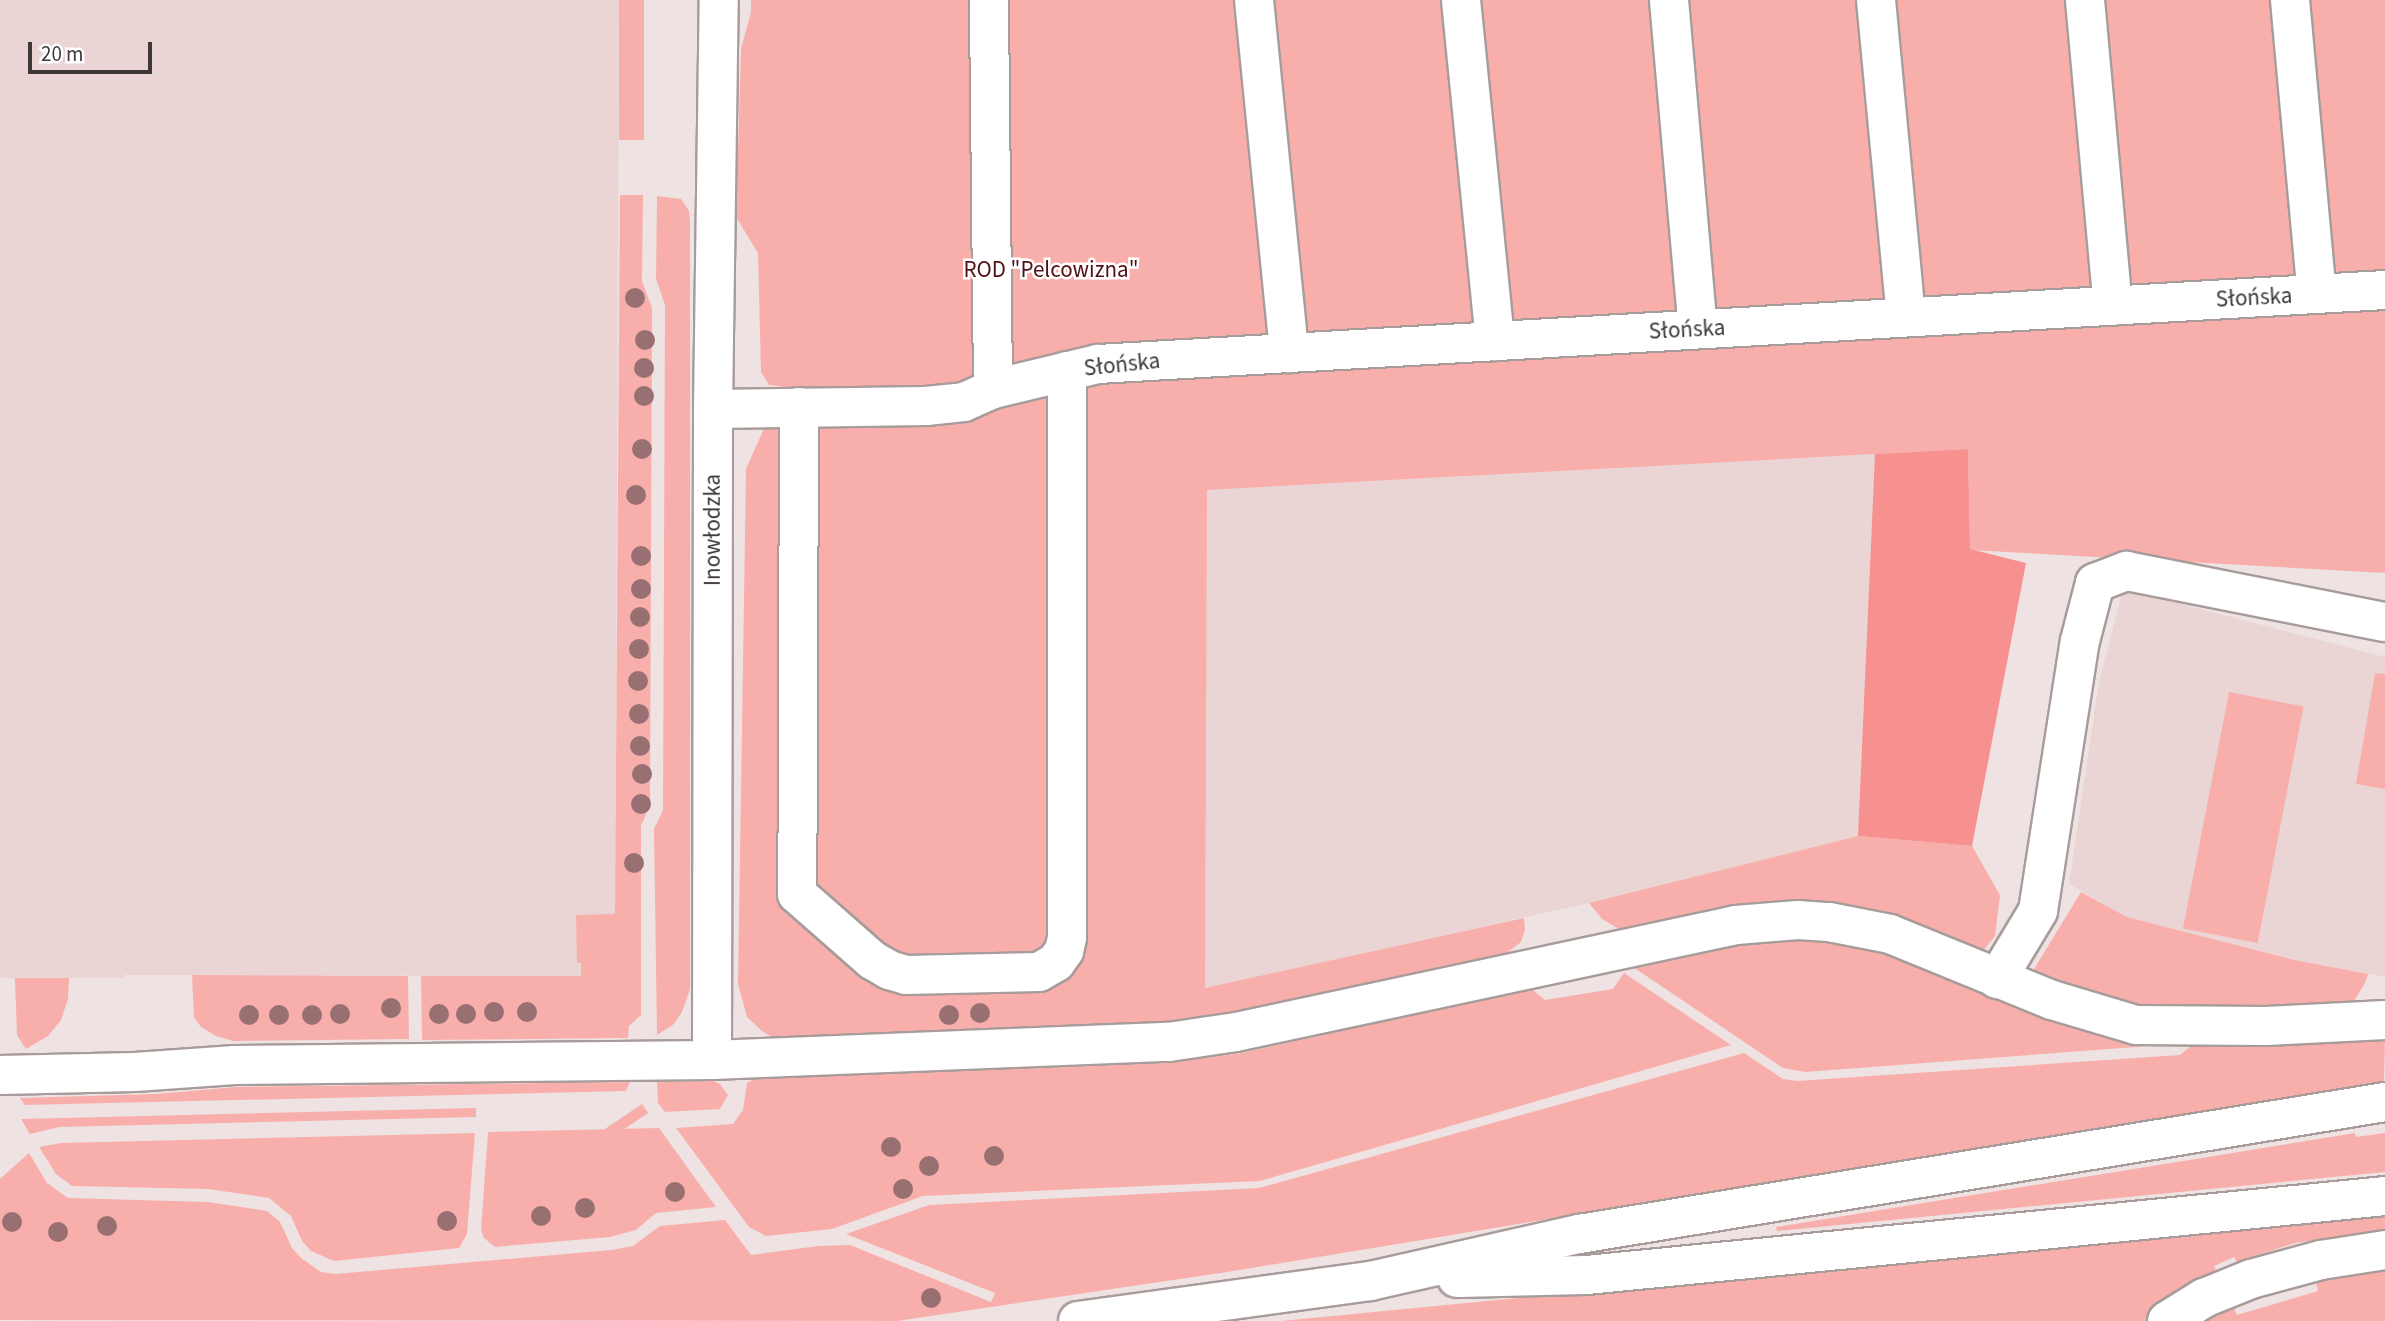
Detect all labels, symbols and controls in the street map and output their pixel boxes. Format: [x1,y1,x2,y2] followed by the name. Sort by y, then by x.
[32,28,156,72] scale bar
[41,39,83,69] text: 20 m
[964,256,1138,284] park label: ROD "Pelcowizna"
[2215,282,2293,314] street label: Słońska
[1648,314,1726,346] street label: Słońska
[1082,347,1162,383] street label: Słońska
[699,474,727,586] street label: Inowłodzka

